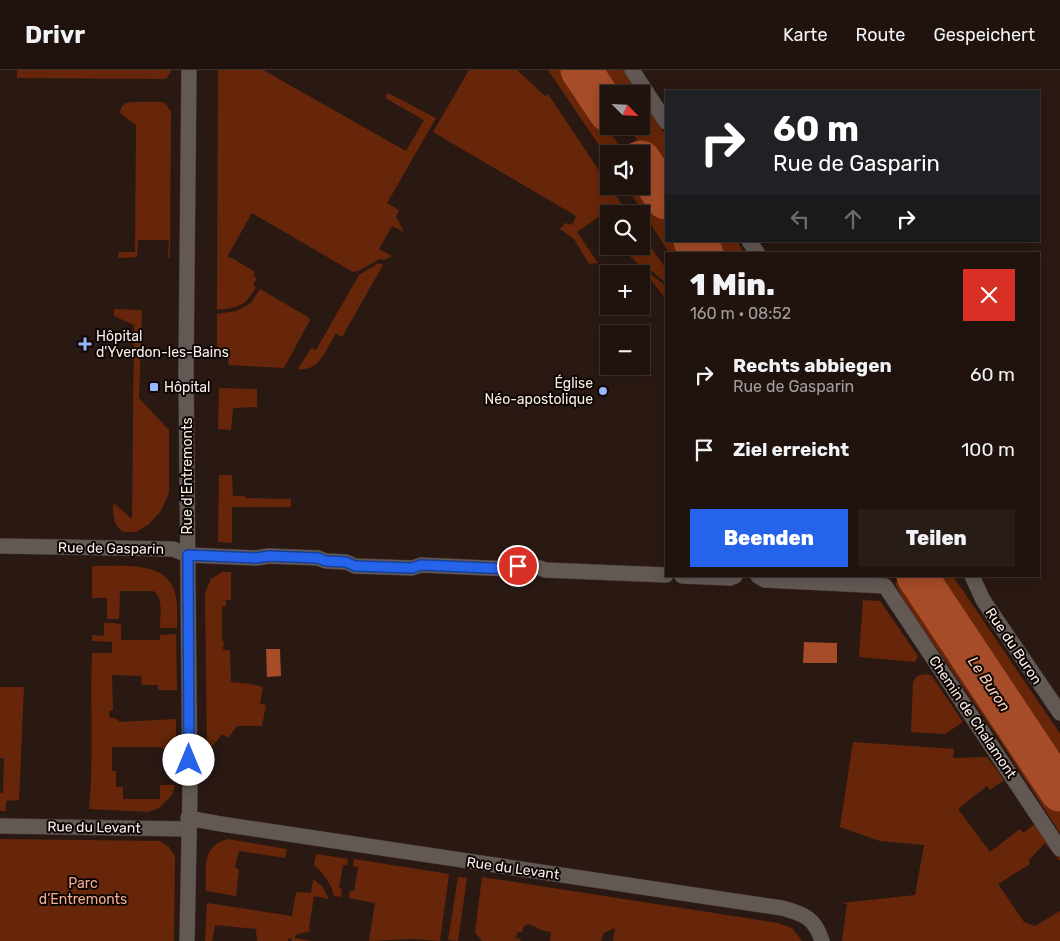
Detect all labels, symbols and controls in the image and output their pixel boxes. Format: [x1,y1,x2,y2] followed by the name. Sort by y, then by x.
[25,21,85,49] text: Drivr
[783,24,827,46] text: Karte
[855,24,905,46] text: Route
[933,24,1035,46] text: Gespeichert
[600,85,650,135] north arrow
[600,85,650,375] map controls
[773,108,859,150] text: 60 m
[690,110,755,175] icon: right
[600,145,650,195] button: sound
[773,150,940,177] text: Rue de Gasparin
[600,205,650,255] button: search
[786,205,814,233] icon: left
[839,205,867,233] icon: ahead
[892,205,920,233] icon: right
[600,265,650,315] button: +
[690,267,775,303] text: 1 Min.
[963,269,1015,321] button: close
[690,304,791,323] text: 160 m · 08:52
[600,325,650,375] button: −
[96,328,229,361] place label: Hôpital d'Yverdon-les-Bains
[78,337,92,351] marker: Hôpital d'Yverdon-les-Bains
[733,354,892,377] text: Rechts abbiegen
[690,361,718,389] icon: right
[970,363,1015,386] text: 60 m
[485,374,593,408] place label: Église Néo-apostolique
[733,377,854,396] text: Rue de Gasparin
[164,379,210,396] place label: Hôpital
[148,381,160,393] marker: Hôpital
[597,385,609,397] marker: Église Néo-apostolique
[179,417,196,535] street label: Rue d'Entremonts
[690,436,718,464] icon: arrive
[733,438,849,461] text: Ziel erreicht
[961,438,1015,461] text: 100 m
[690,509,848,567] button: Beenden
[858,509,1015,567] button: Teilen
[58,539,164,558] street label: Rue de Gasparin
[497,545,539,587] pin
[504,552,532,580] icon: arrive
[982,605,1045,688] street label: Rue du Buron
[925,653,1020,782] street label: Chemin de Chalamont
[964,653,1014,715] water label: Le Buron
[162,733,214,785] position arrow
[47,818,141,837] street label: Rue du Levant
[465,854,561,883] street label: Rue du Levant
[39,875,127,908] park label: Parc d’Entremonts

